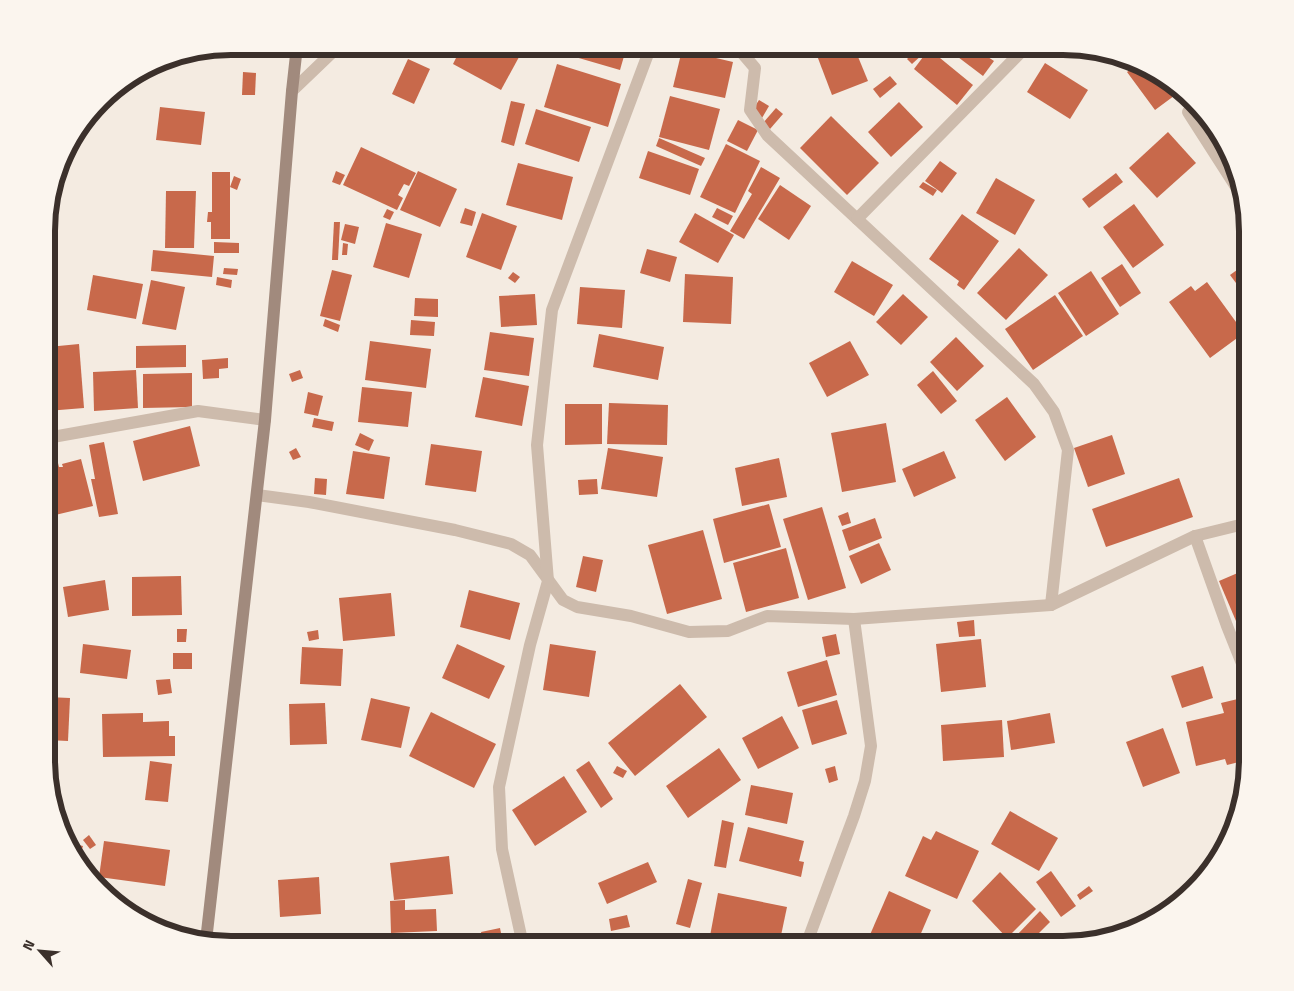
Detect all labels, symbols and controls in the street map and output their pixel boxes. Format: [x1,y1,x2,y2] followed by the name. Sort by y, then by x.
[15,926,65,976] north arrow
[16,936,40,954] text: N

